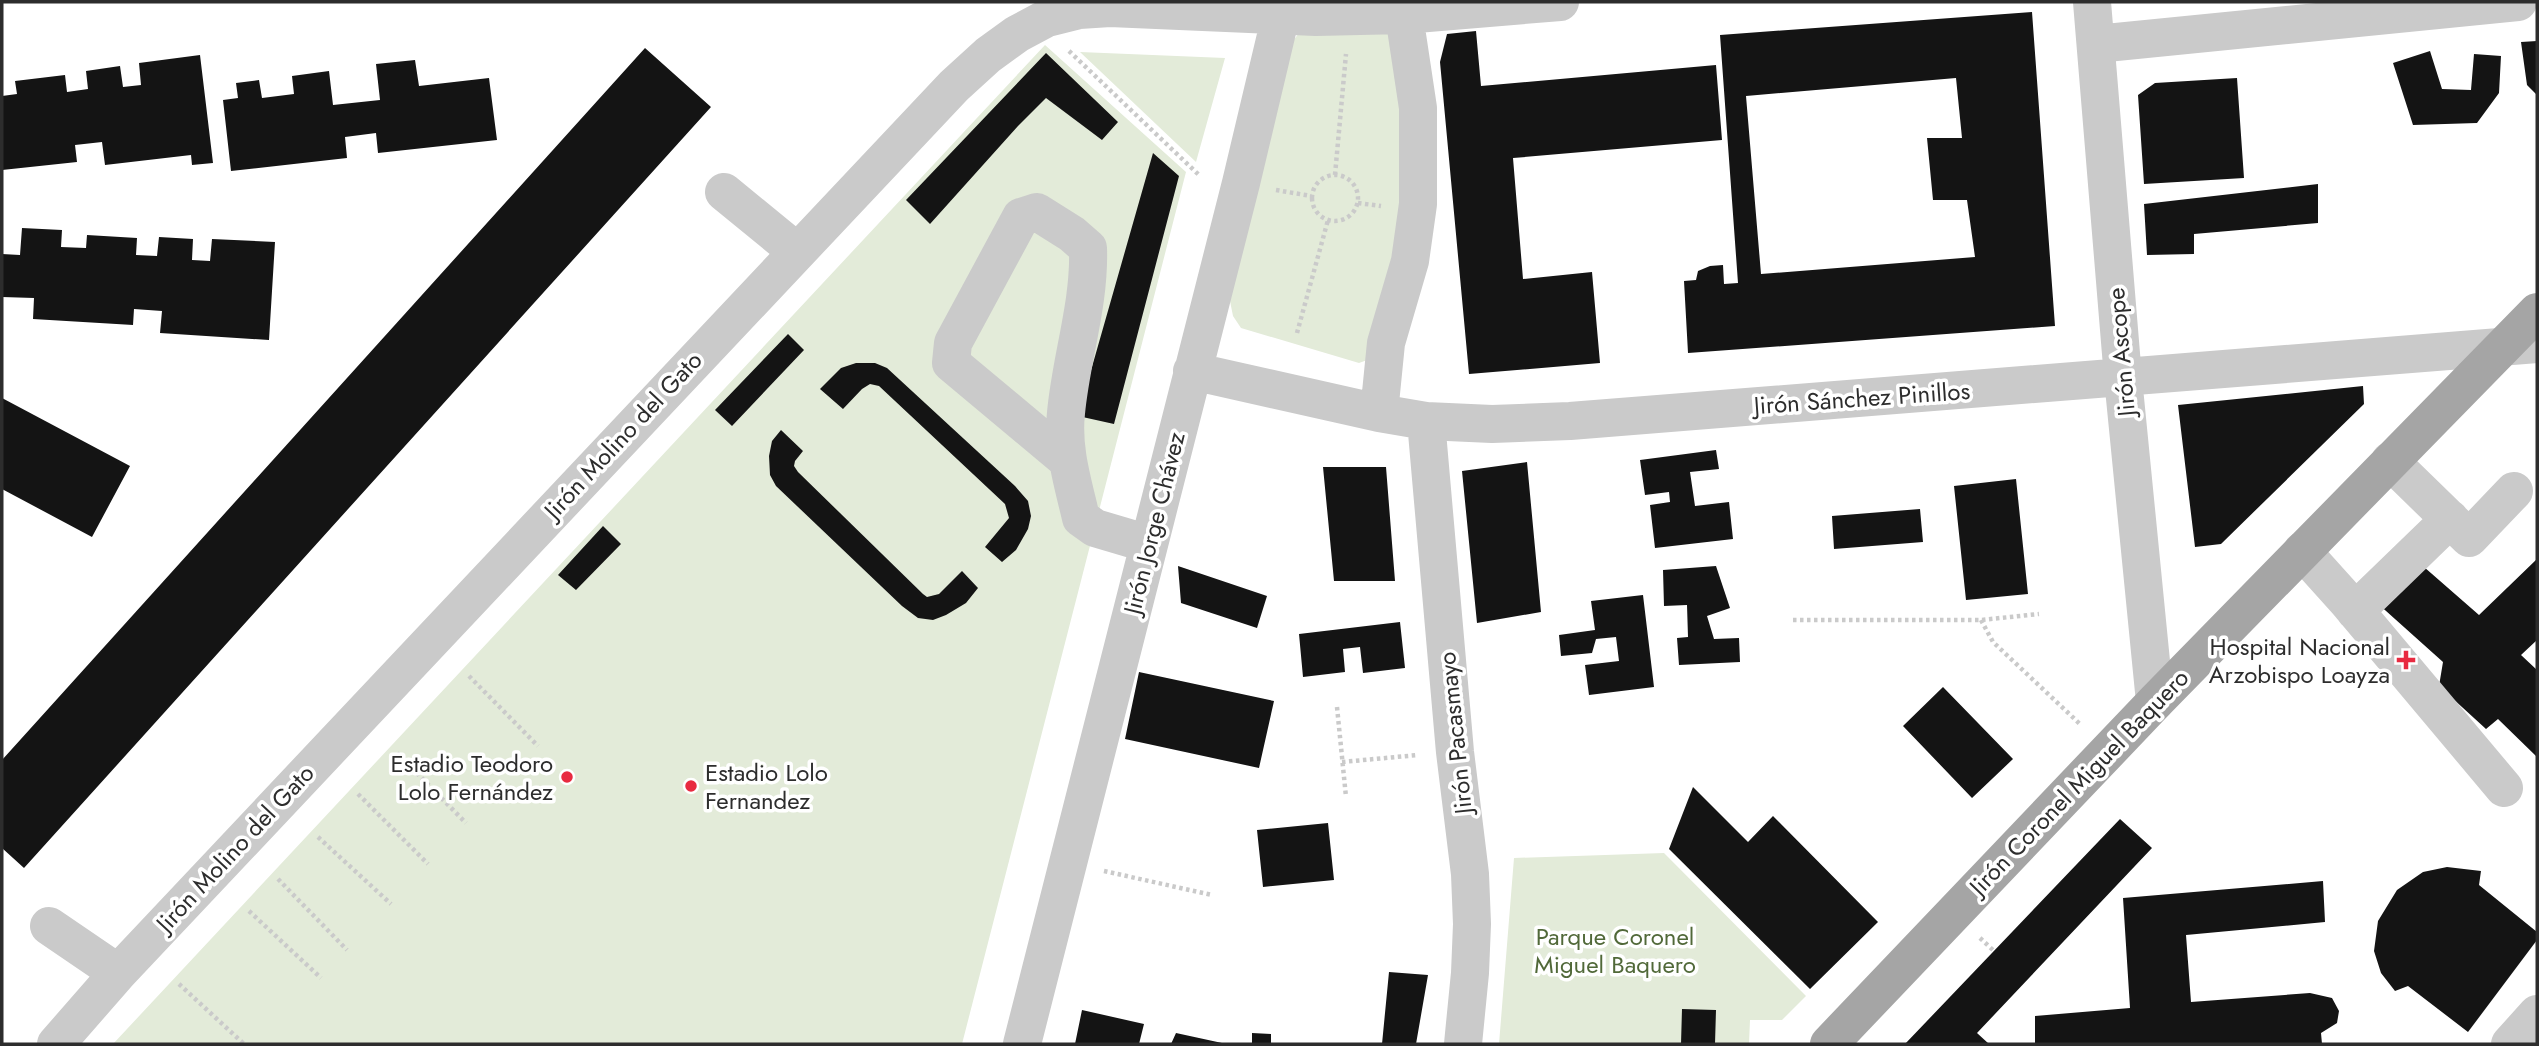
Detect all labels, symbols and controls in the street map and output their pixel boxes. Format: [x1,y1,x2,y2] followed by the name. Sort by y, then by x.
[2098,286,2144,421] street label: Jirón Ascope
[534,343,710,529] street label: Jirón Molino del Gato
[1750,373,1971,423] street label: Jirón Sánchez Pinillos
[1114,428,1194,621] street label: Jirón Jorge Chávez
[2209,629,2390,692] place label: Hospital Nacional Arzobispo Loayza
[1429,650,1481,819] street label: Jirón Pacasmayo
[2396,650,2416,670] marker: Hospital Nacional Arzobispo Loayza
[1959,661,2197,905] street label: Jirón Coronel Miguel Baquero
[391,746,553,809] place label: Estadio Teodoro Lolo Fernández
[705,755,828,818] place label: Estadio Lolo Fernandez
[146,756,322,942] street label: Jirón Molino del Gato
[559,769,575,785] marker: Estadio Teodoro Lolo Fernández
[683,778,699,794] marker: Estadio Lolo Fernandez
[1534,919,1696,982] park label: Parque Coronel Miguel Baquero

